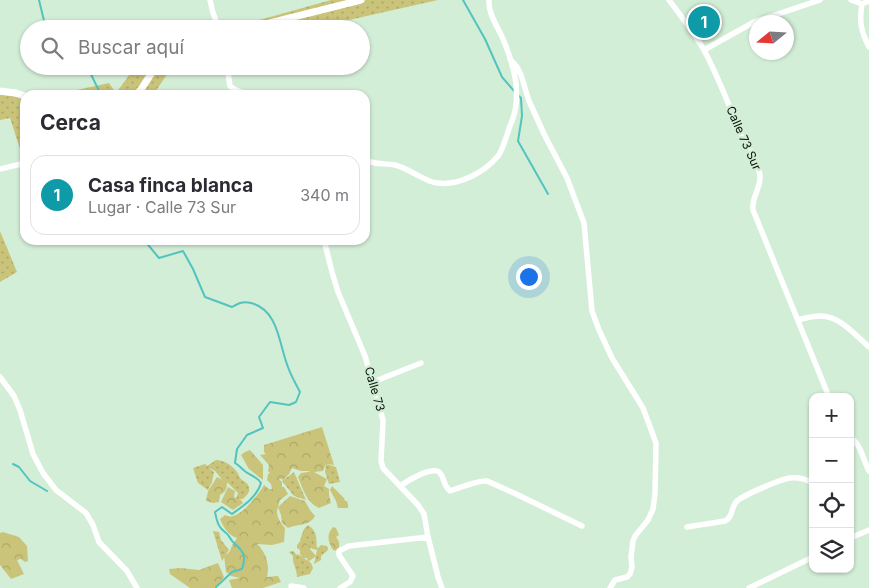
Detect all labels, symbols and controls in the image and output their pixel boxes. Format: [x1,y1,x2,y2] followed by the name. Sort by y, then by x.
[688,3,720,41] pin: 1
[749,15,794,60] north arrow
[20,20,370,75] search box
[38,34,66,62] icon: search
[78,36,184,59] text: Buscar aquí
[723,104,765,173] street label: Calle 73 Sur
[40,110,101,135] text: Cerca
[88,174,253,197] text: Casa finca blanca
[54,185,60,205] text: 1
[300,185,349,205] text: 340 m
[88,197,236,217] text: Lugar · Calle 73 Sur
[516,264,542,290] your location
[361,365,389,413] street label: Calle 73
[809,393,854,573] map controls
[809,393,854,438] button: +
[809,438,854,483] button: −
[809,483,854,528] button: locate
[809,528,854,573] button: layers

